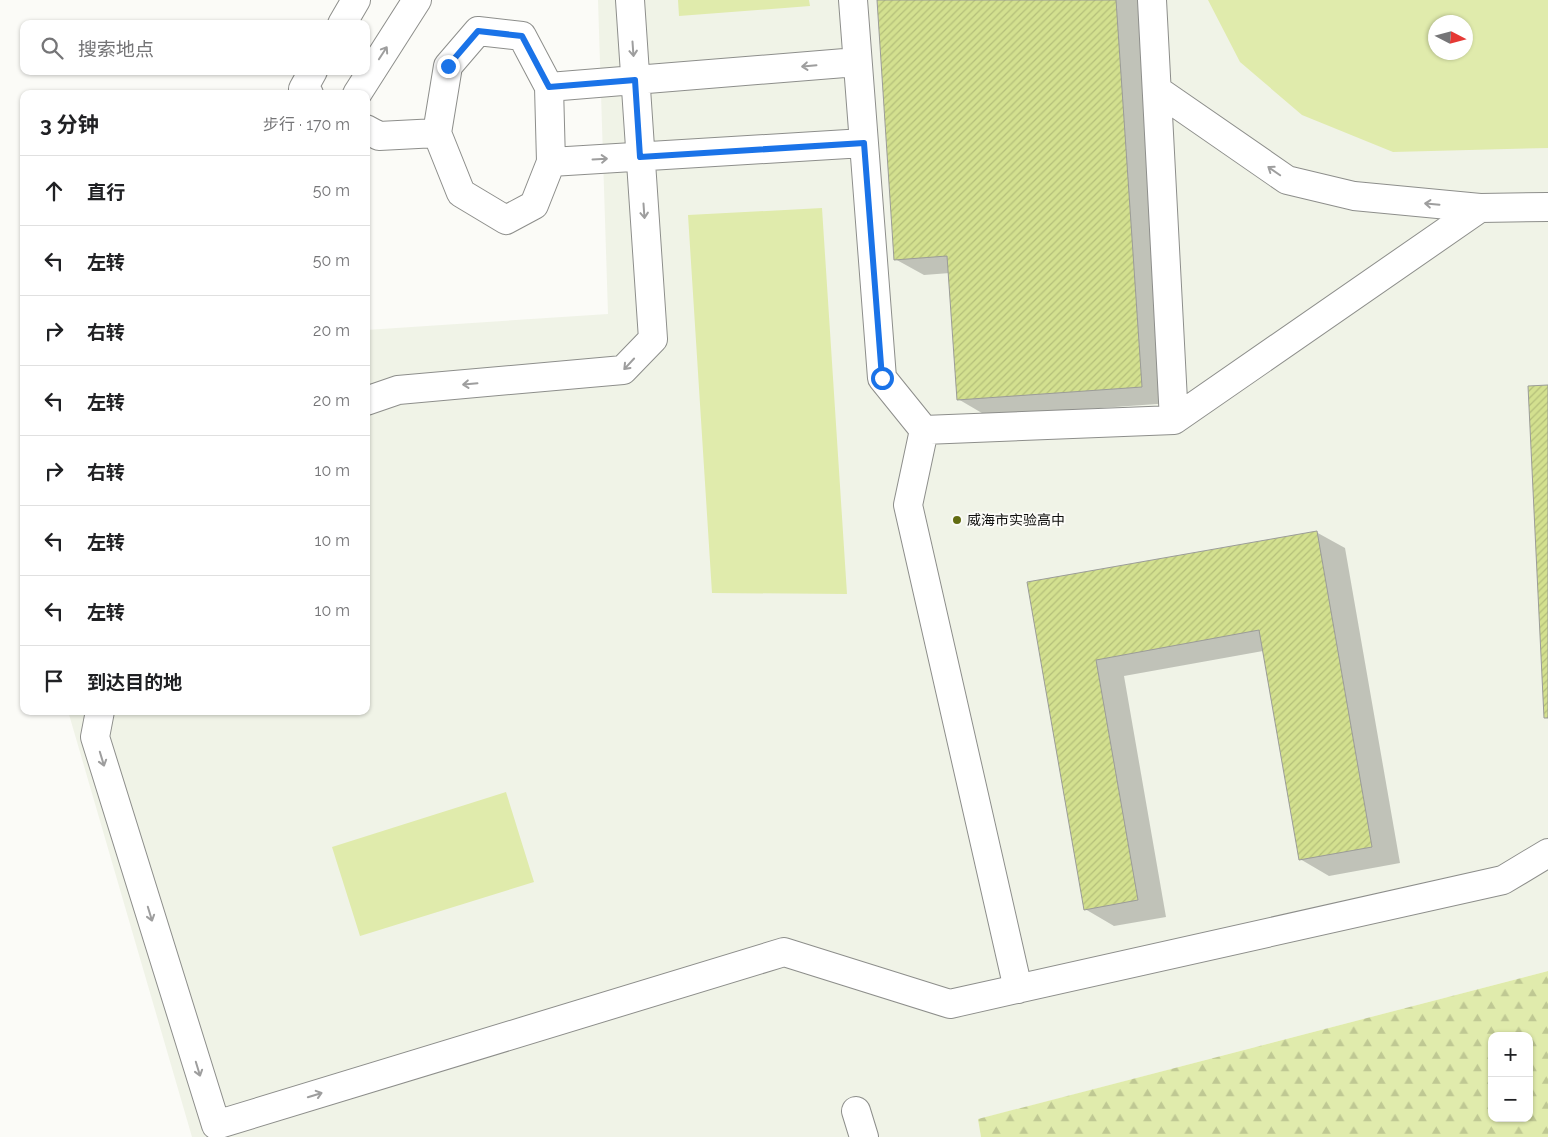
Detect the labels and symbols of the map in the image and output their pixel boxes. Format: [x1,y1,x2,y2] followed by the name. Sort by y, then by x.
[1428,15,1473,60] north arrow
[629,40,638,56] one-way arrow
[378,46,388,60] one-way arrow
[437,55,460,78] route end
[801,61,817,71] one-way arrow
[591,155,607,164] one-way arrow
[1268,166,1282,176] one-way arrow
[1424,199,1440,208] one-way arrow
[639,203,649,219] one-way arrow
[623,357,635,370] one-way arrow
[871,367,894,390] route start
[463,379,479,389] one-way arrow
[967,512,1065,528] place label: 威海市实验高中
[951,514,963,526] marker: 威海市实验高中
[97,750,107,766] one-way arrow
[146,905,155,921] one-way arrow
[194,1061,204,1077] one-way arrow
[306,1090,322,1100] one-way arrow

